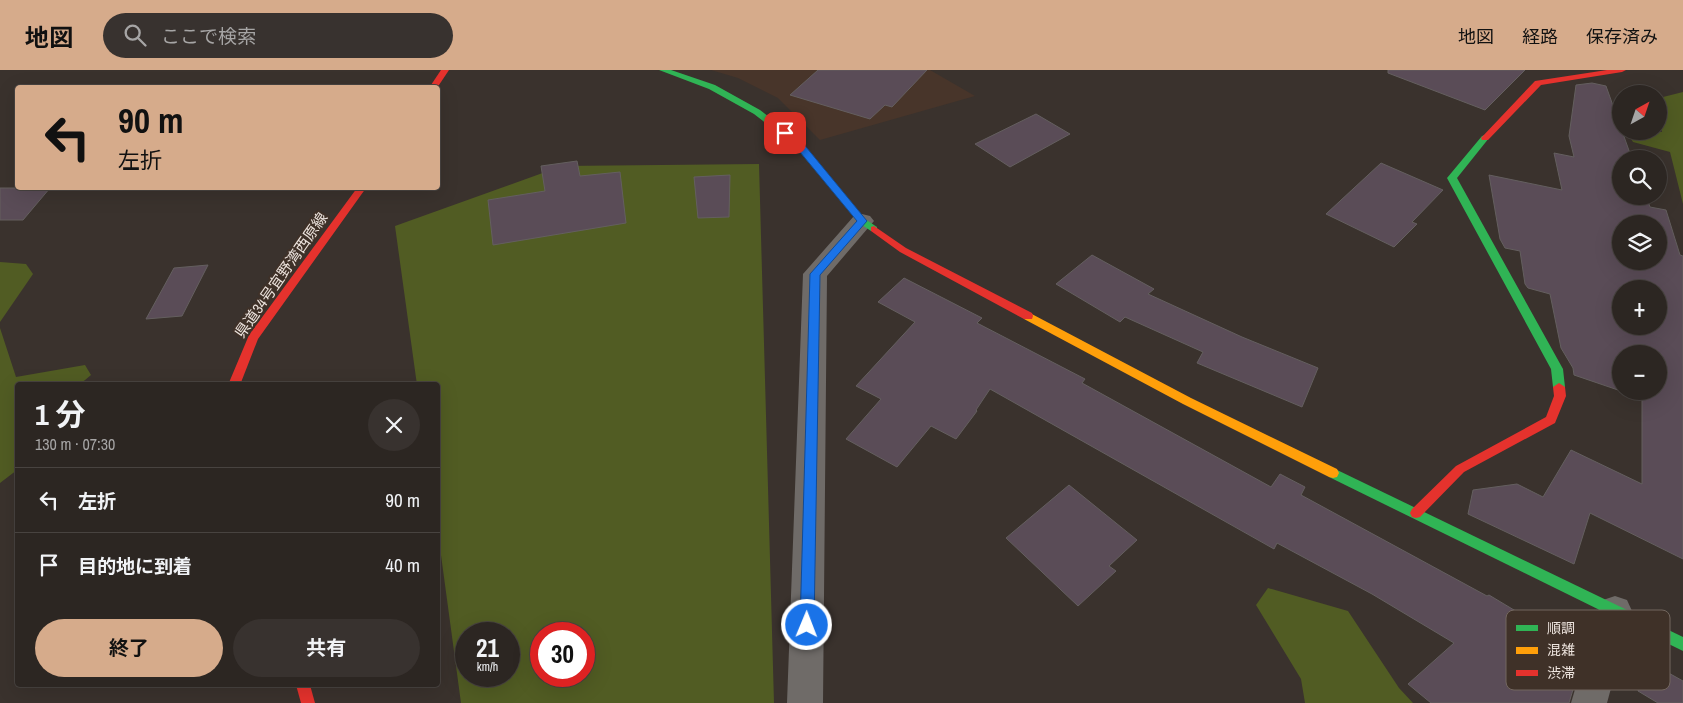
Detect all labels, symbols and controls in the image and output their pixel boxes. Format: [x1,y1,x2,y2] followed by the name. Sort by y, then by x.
[103,13,453,58] search box
[25,21,73,53] text: 地図
[121,21,149,49] icon: search
[161,23,256,49] text: ここで検索
[1458,24,1494,49] text: 地図
[1522,24,1558,49] text: 経路
[1586,24,1658,49] text: 保存済み
[1612,85,1668,140] north arrow
[1612,85,1667,400] map controls
[118,97,183,144] text: 90 m
[35,105,100,170] icon: left
[764,112,806,154] pin
[771,119,799,147] icon: arrive
[118,145,162,175] text: 左折
[1612,150,1667,205] button: search
[230,208,332,342] street label: 県道34号宜野湾西原線
[1612,215,1667,270] button: layers
[1612,280,1667,335] button: +
[1612,345,1667,400] button: −
[35,394,86,434] text: 1 分
[368,399,420,451] button: close
[35,433,115,455] text: 130 m · 07:30
[35,486,63,514] icon: left
[385,487,420,513] text: 90 m
[78,488,116,514] text: 左折
[35,551,63,579] icon: arrive
[385,552,420,578] text: 40 m
[78,553,192,579] text: 目的地に到着
[780,598,832,650] position arrow
[1506,610,1670,690] legend
[35,619,223,677] button: 終了
[233,619,420,677] button: 共有
[1547,619,1575,637] text: 順調
[530,622,595,687] speed limit sign: 30
[476,631,499,665] text: 21
[1547,641,1575,659] text: 混雑
[477,659,498,675] text: km/h
[1547,664,1575,682] text: 渋滞

